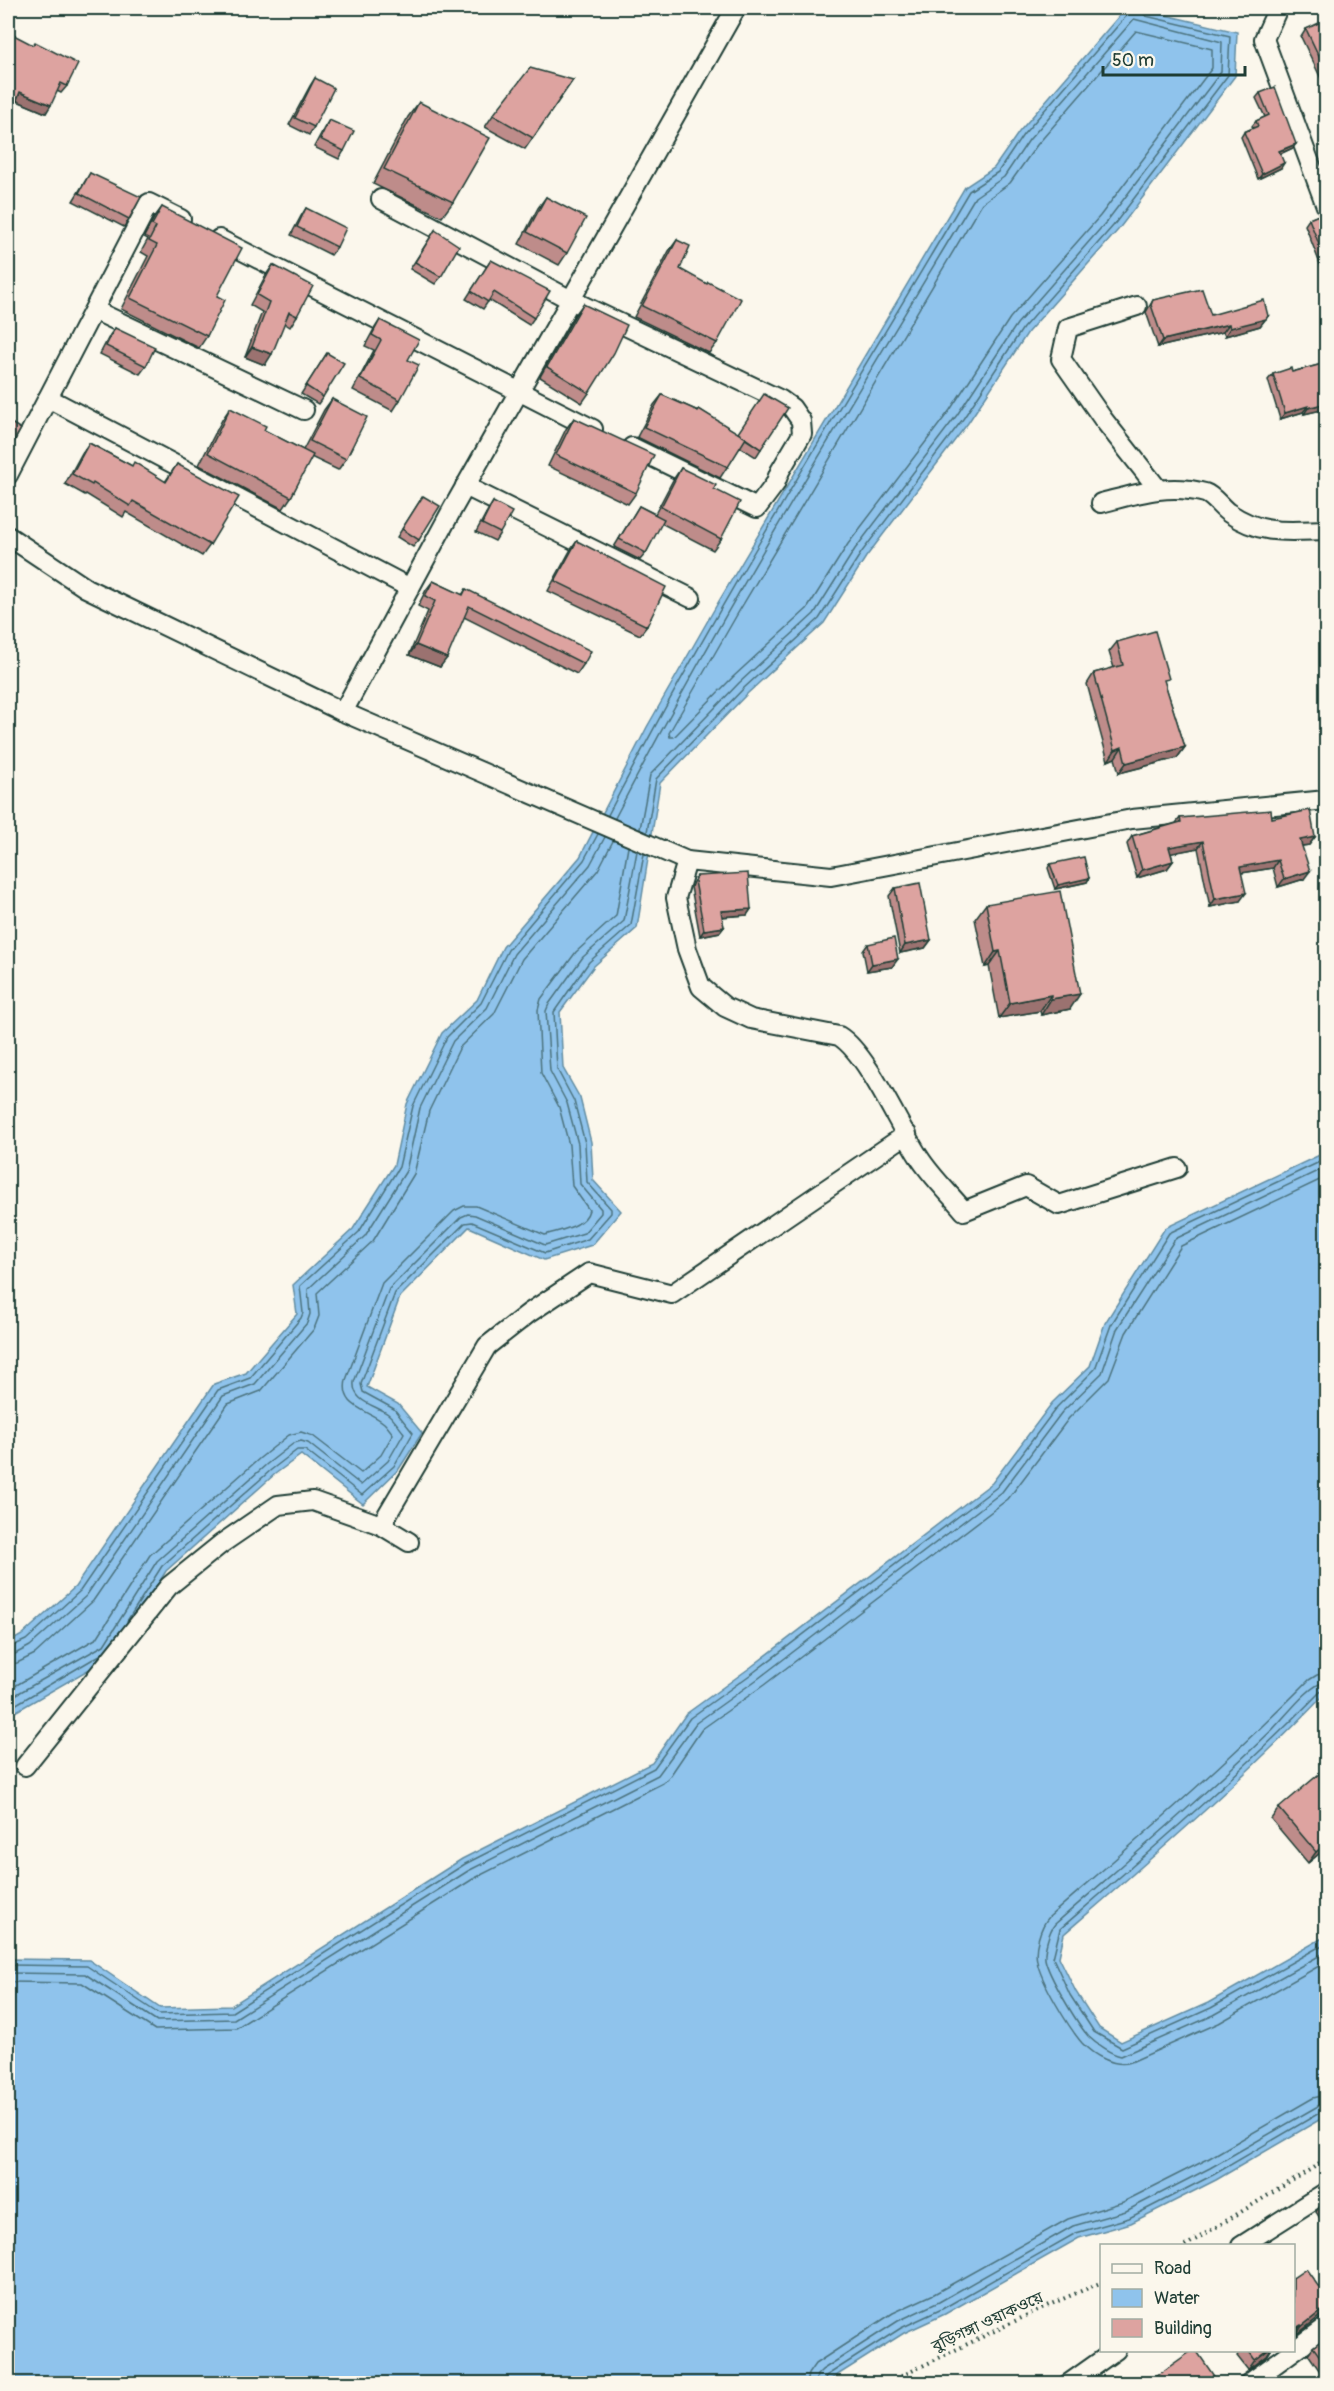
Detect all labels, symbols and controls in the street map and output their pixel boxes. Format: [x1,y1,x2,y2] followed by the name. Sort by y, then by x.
[1103,39,1246,77] scale bar
[1112,49,1154,72] text: 50 m
[1100,2244,1295,2352] legend
[1154,2257,1191,2280] text: Road
[928,2287,1047,2357] street label: বুড়িগঙ্গা ওয়াকওয়ে
[1154,2287,1200,2310] text: Water
[1154,2317,1212,2340] text: Building

